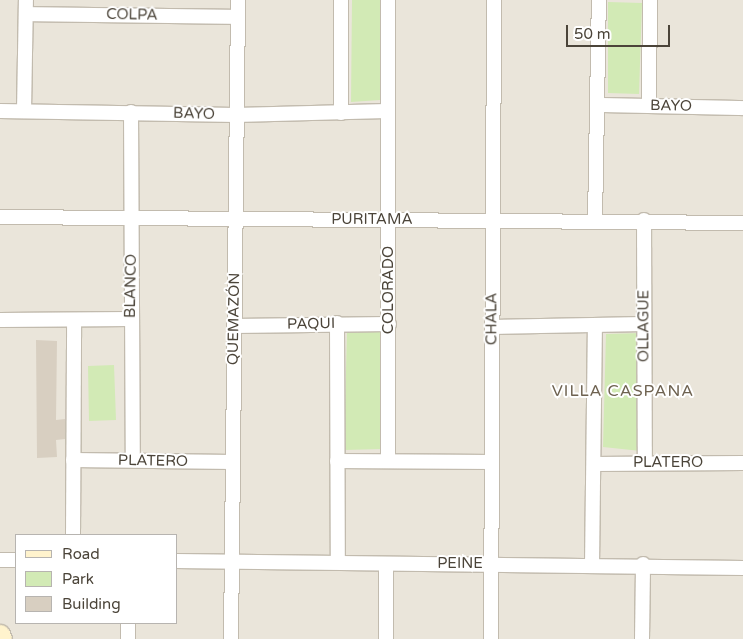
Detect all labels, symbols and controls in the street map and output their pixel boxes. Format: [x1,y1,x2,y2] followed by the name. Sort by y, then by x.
[106,6,158,24] street label: COLPA
[568,15,672,47] scale bar
[574,25,611,43] text: 50 m
[650,97,692,115] street label: BAYO
[173,104,215,124] street label: BAYO
[331,211,413,229] street label: PURITAMA
[380,246,398,334] street label: COLORADO
[121,254,141,318] street label: BLANCO
[224,273,244,365] street label: QUEMAZÓN
[635,290,653,362] street label: OLLAGUE
[483,293,501,345] street label: CHALA
[287,315,335,333] street label: PAQUI
[550,381,696,401] district label: VILLA CASPANA
[118,451,188,471] street label: PLATERO
[633,454,703,472] street label: PLATERO
[15,534,178,624] legend
[62,545,100,563] text: Road
[437,555,483,573] street label: PEINE
[62,570,94,588] text: Park
[62,595,121,613] text: Building

